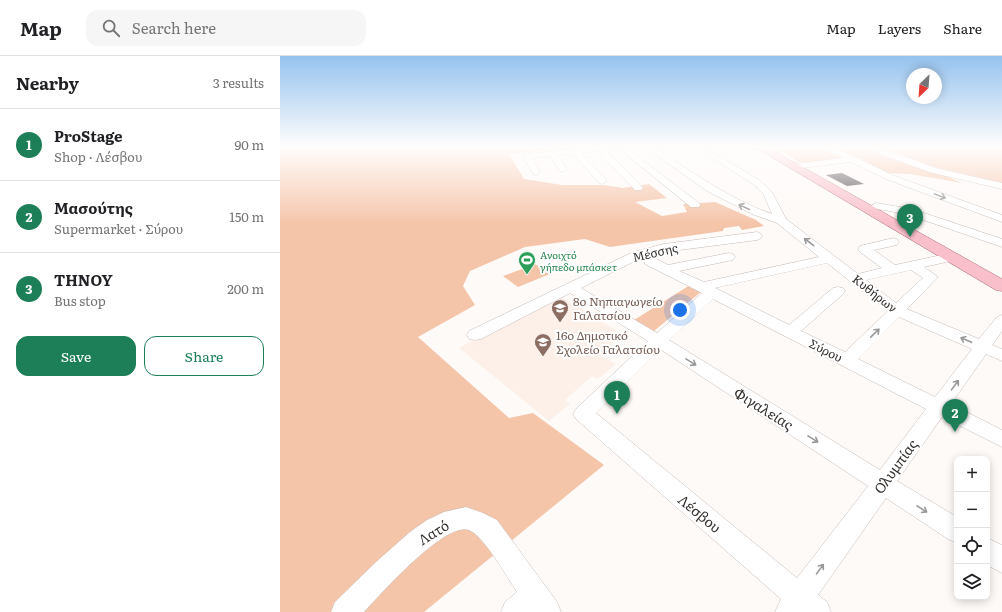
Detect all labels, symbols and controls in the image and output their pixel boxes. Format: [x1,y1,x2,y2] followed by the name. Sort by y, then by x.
[86,10,366,46] search box
[20,14,62,42] text: Map
[132,16,216,39] text: Search here
[100,17,122,39] icon: search
[826,18,856,38] text: Map
[878,18,921,38] text: Layers
[943,18,982,38] text: Share
[906,68,942,104] north arrow
[16,70,79,95] text: Nearby
[213,73,264,92] text: 3 results
[54,124,123,147] text: ProStage
[26,135,32,154] text: 1
[234,135,264,154] text: 90 m
[54,147,142,166] text: Shop · Λέσβου
[933,193,945,201] one-way arrow
[54,196,133,219] text: Μασούτης
[739,203,751,210] one-way arrow
[897,204,923,237] pin: 3
[26,207,32,226] text: 2
[229,207,264,226] text: 150 m
[54,219,183,238] text: Supermarket · Σύρου
[631,238,679,266] street label: Μέσσης
[804,238,815,247] one-way arrow
[540,247,617,274] place label: Ανοιχτό γήπεδο μπάσκετ
[517,250,537,275] sports icon: Ανοιχτό γήπεδο μπάσκετ
[54,268,113,291] text: ΤΗΝΟΥ
[849,270,901,316] street label: Κυθήρων
[25,279,33,298] text: 3
[227,279,264,298] text: 200 m
[54,291,106,310] text: Bus stop
[573,292,663,324] place label: 8ο Νηπιαγωγείο Γαλατσίου
[550,298,570,323] school or university icon: 8ο Νηπιαγωγείο Γαλατσίου
[670,300,690,320] your location
[556,326,660,358] place label: 16ο Δημοτικό Σχολείο Γαλατσίου
[870,328,880,338] one-way arrow
[533,332,553,357] school or university icon: 16ο Δημοτικό Σχολείο Γαλατσίου
[806,334,846,366] street label: Σύρου
[16,336,136,376] button: Save
[144,336,264,376] button: Share
[960,336,972,343] one-way arrow
[685,358,696,366] one-way arrow
[950,380,959,391] one-way arrow
[604,381,630,414] pin: 1
[730,382,798,434] street label: Φιγαλείας
[942,399,968,432] pin: 2
[807,435,818,443] one-way arrow
[868,435,922,497] street label: Ολυμπίας
[954,456,990,600] map controls
[954,456,990,492] button: +
[674,489,726,537] street label: Λέσβου
[954,492,990,528] button: −
[916,505,927,513] one-way arrow
[414,515,452,549] street label: Λατό
[954,528,990,564] button: locate
[816,564,824,575] one-way arrow
[954,564,990,600] button: layers

